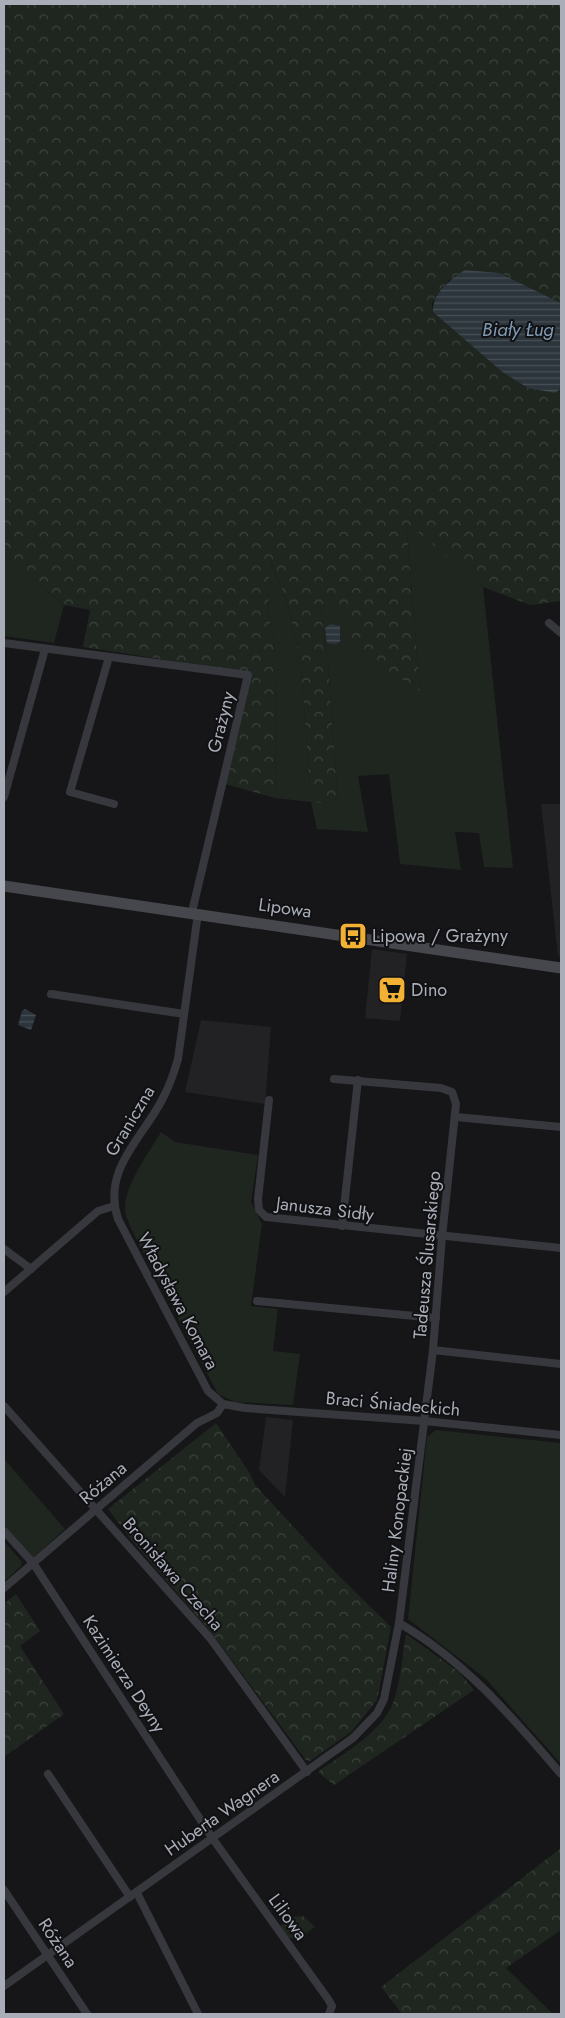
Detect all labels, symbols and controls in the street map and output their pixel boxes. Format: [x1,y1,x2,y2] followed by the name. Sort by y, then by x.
[482,316,554,343] water label: Biały Ług
[201,689,241,755] street label: Grażyny
[257,891,313,925] street label: Lipowa
[338,921,368,951] bus stop icon: Lipowa / Grażyny
[372,923,508,949] place label: Lipowa / Grażyny
[377,975,407,1005] supermarket icon: Dino
[411,977,447,1003] place label: Dino
[99,1081,161,1161] street label: Graniczna
[407,1170,447,1340] street label: Tadeusza Ślusarskiego
[273,1190,375,1228] street label: Janusza Sidły
[131,1228,225,1374] street label: Władysława Komara
[325,1385,461,1423] street label: Braci Śniadeckich
[375,1446,419,1594] street label: Haliny Konopackiej
[74,1455,132,1511] street label: Różana
[116,1512,230,1636] street label: Bronisława Czecha
[76,1610,172,1738] street label: Kazimierza Deyny
[159,1764,285,1862] street label: Huberta Wagnera
[262,1888,314,1946] street label: Liliowa
[32,1913,84,1973] street label: Różana

